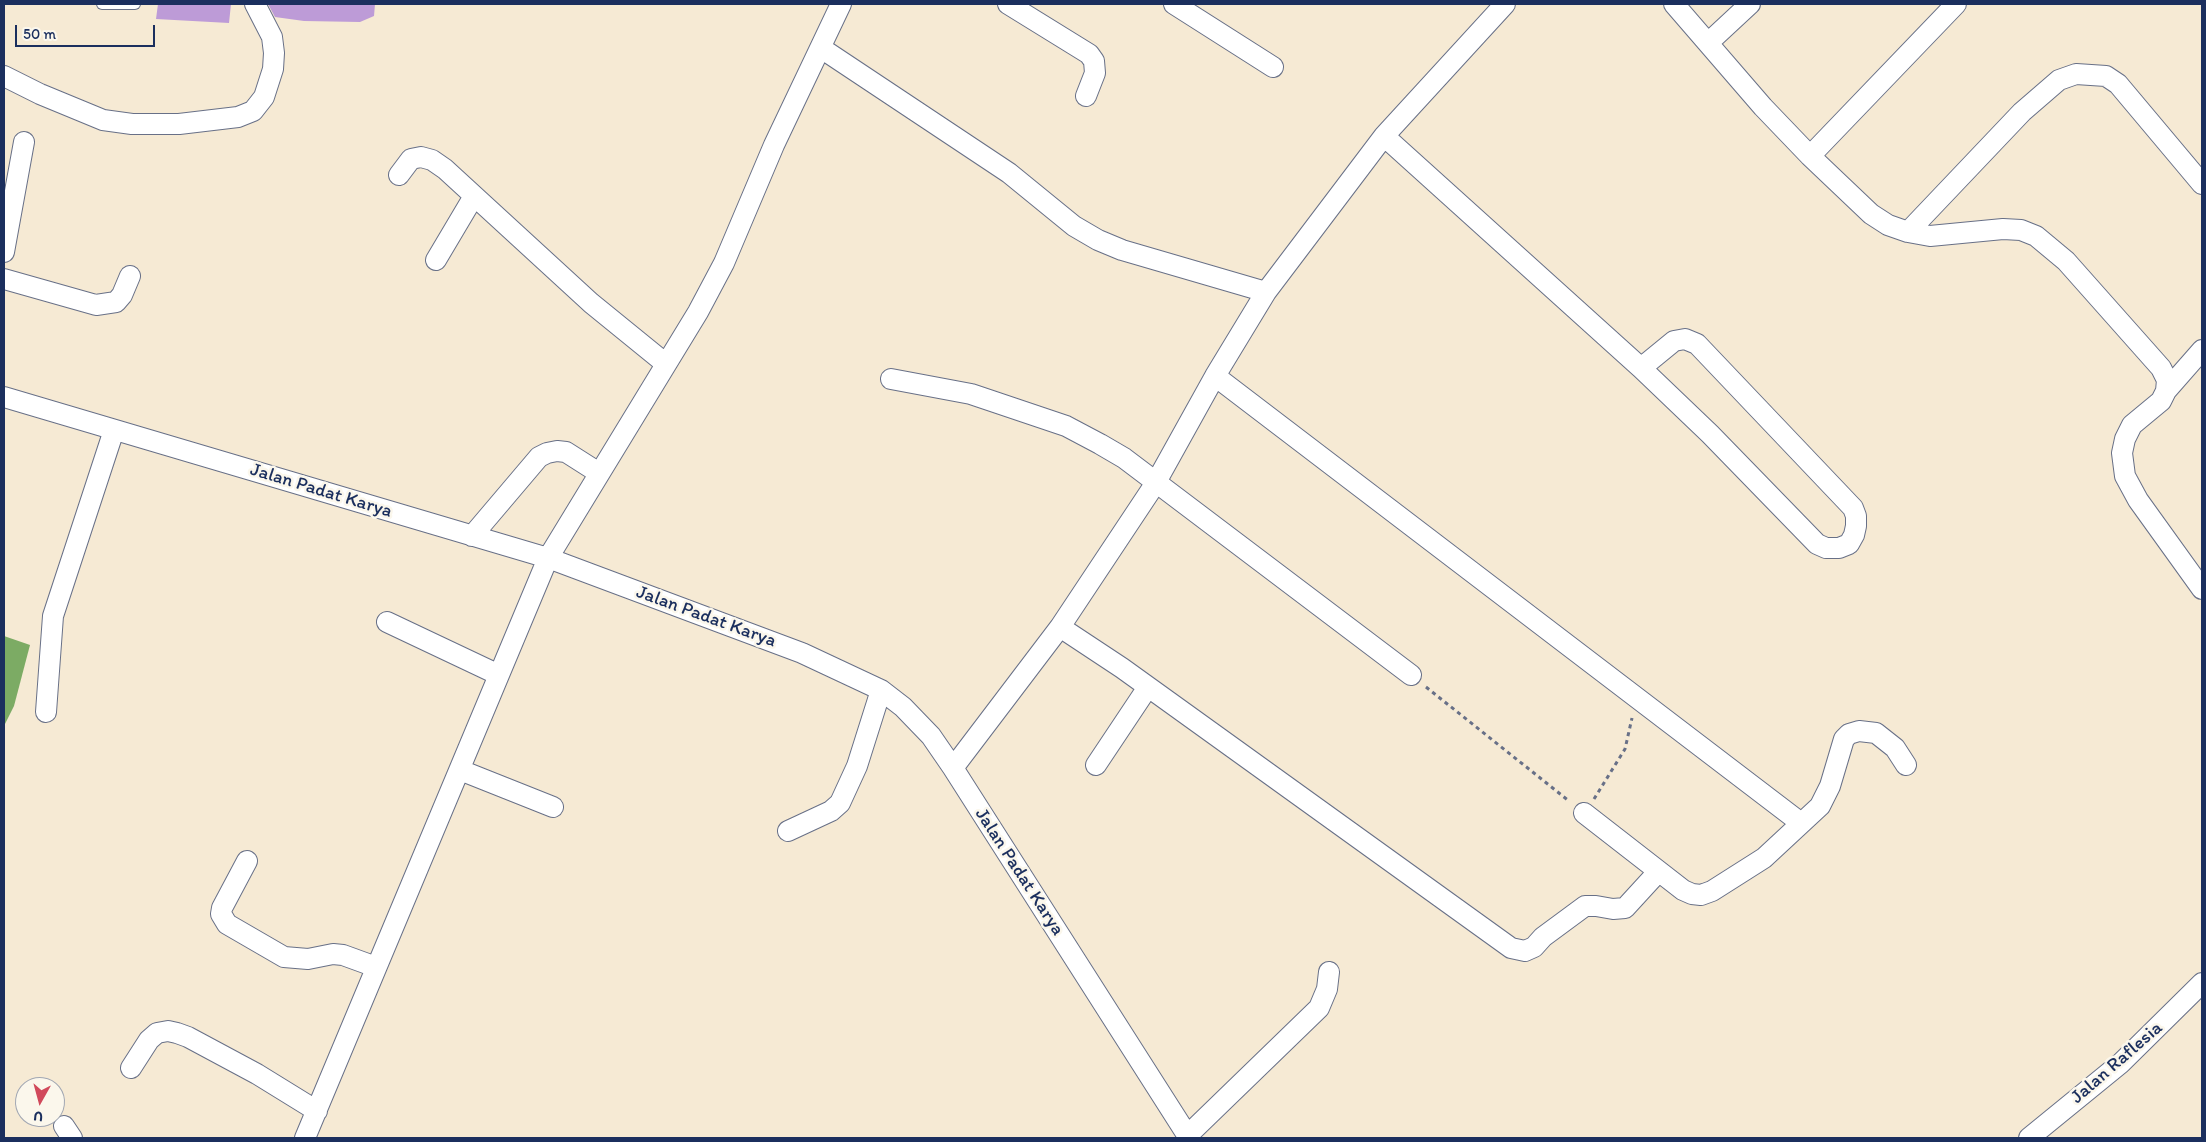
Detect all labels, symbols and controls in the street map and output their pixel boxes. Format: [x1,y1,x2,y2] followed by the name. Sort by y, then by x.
[18,15,158,47] scale bar
[23,25,56,43] text: 50 m
[247,459,395,523] street label: Jalan Padat Karya
[633,581,779,653] street label: Jalan Padat Karya
[969,804,1069,940] street label: Jalan Padat Karya
[2067,1017,2167,1109] street label: Jalan Raflesia
[15,1077,65,1127] north arrow
[33,1107,44,1125] text: U

